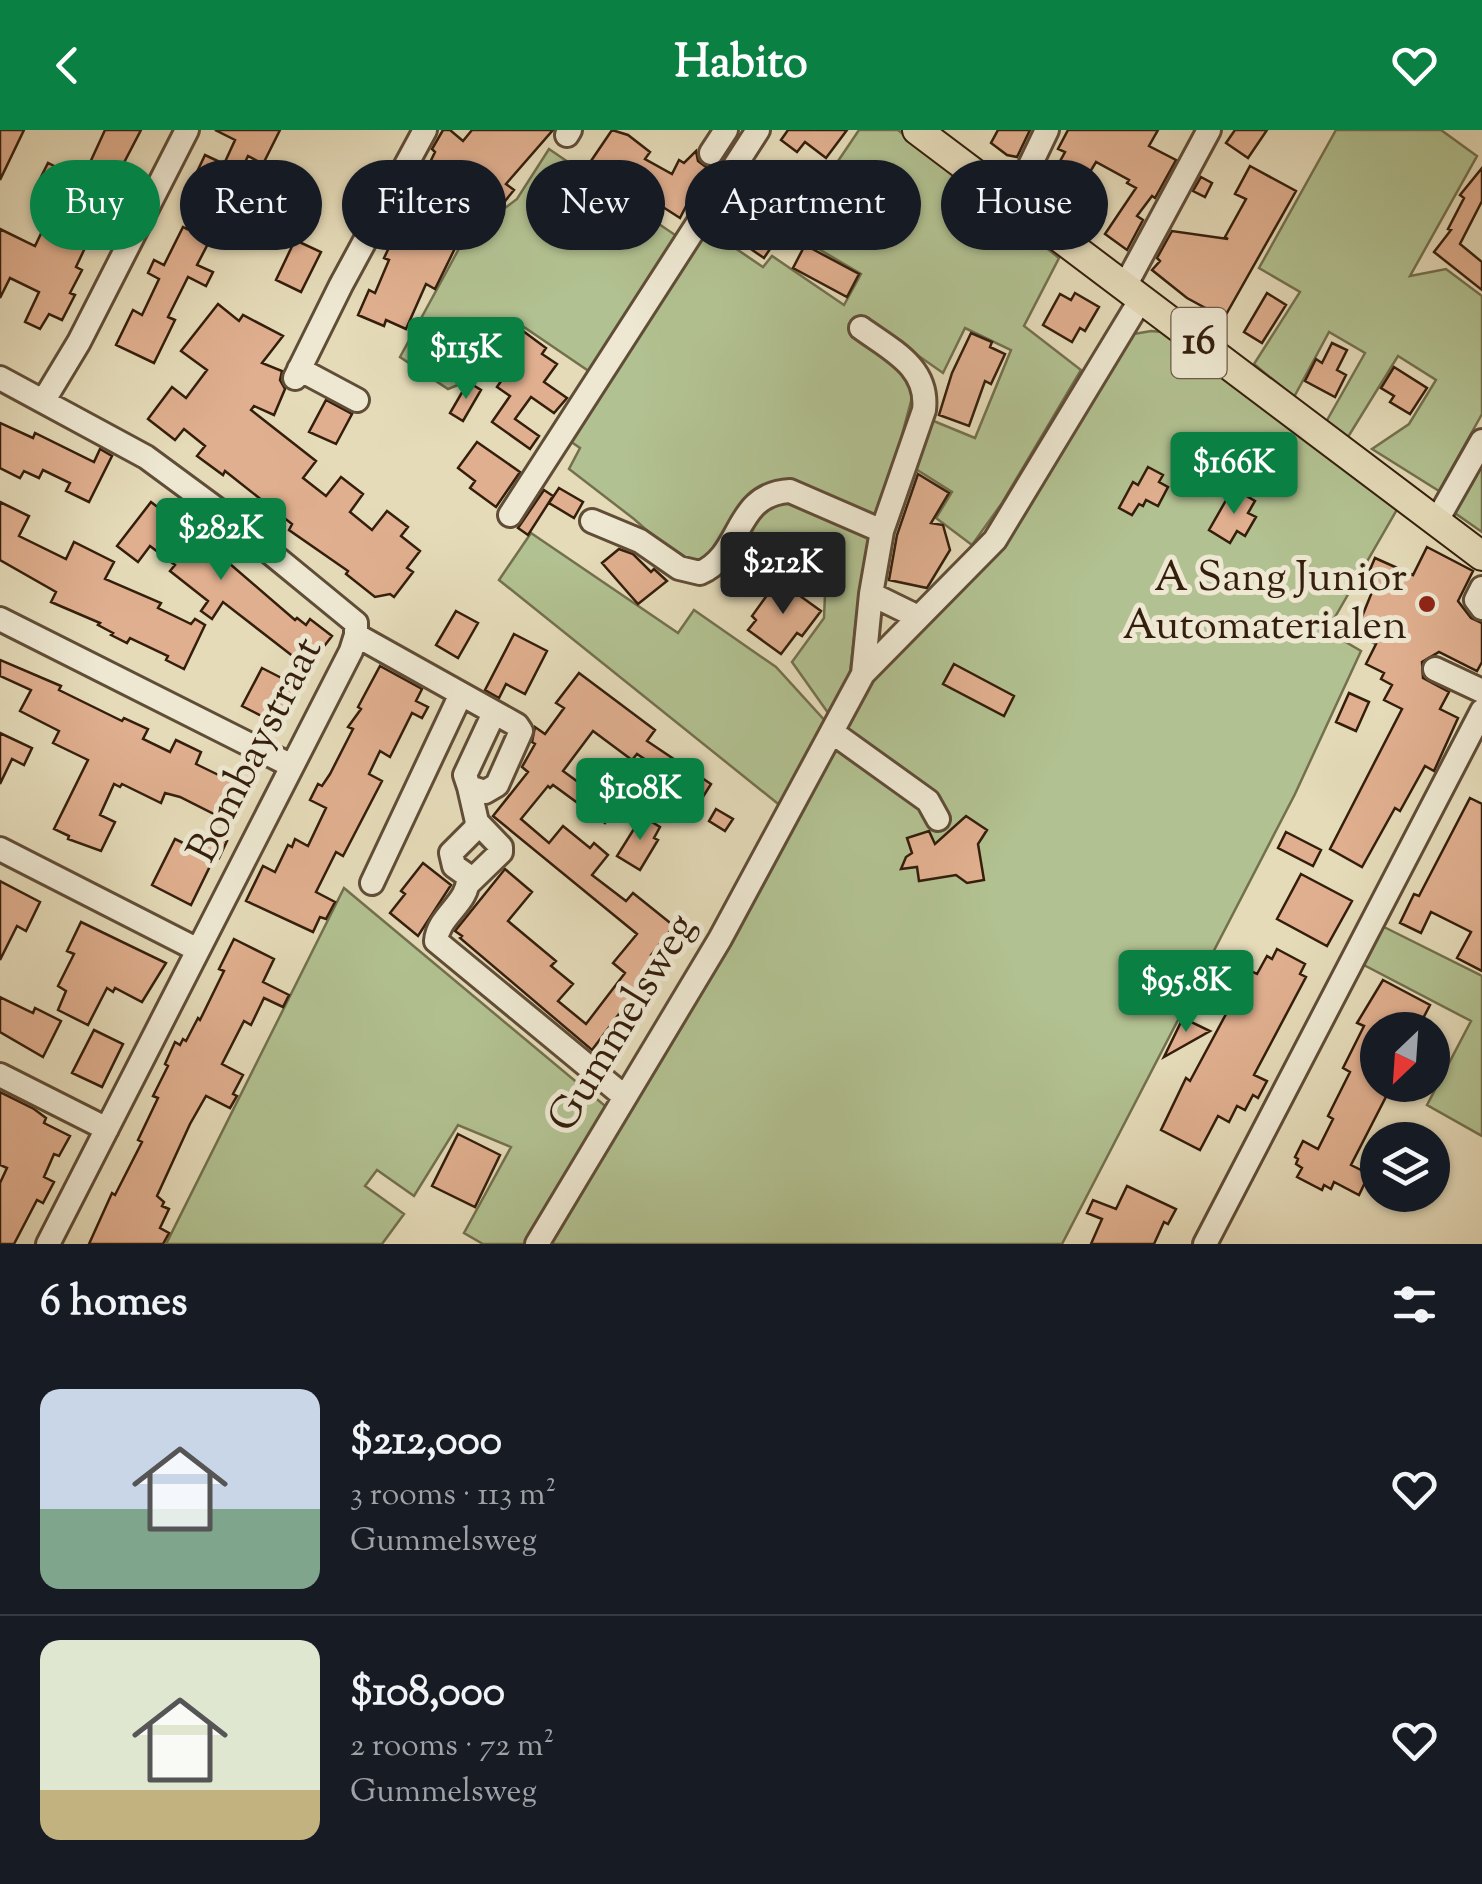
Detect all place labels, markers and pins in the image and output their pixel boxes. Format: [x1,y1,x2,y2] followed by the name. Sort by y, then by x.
[396,317,536,402] pin: $115K
[1164,432,1304,517] pin: $166K
[151,498,291,583] pin: $282K
[713,532,853,617] pin: $212K
[1122,550,1407,658] place label: A Sang Junior Automaterialen
[1416,593,1438,615] marker: A Sang Junior Automaterialen
[570,758,710,843] pin: $108K
[1105,950,1267,1035] pin: $95.8K

